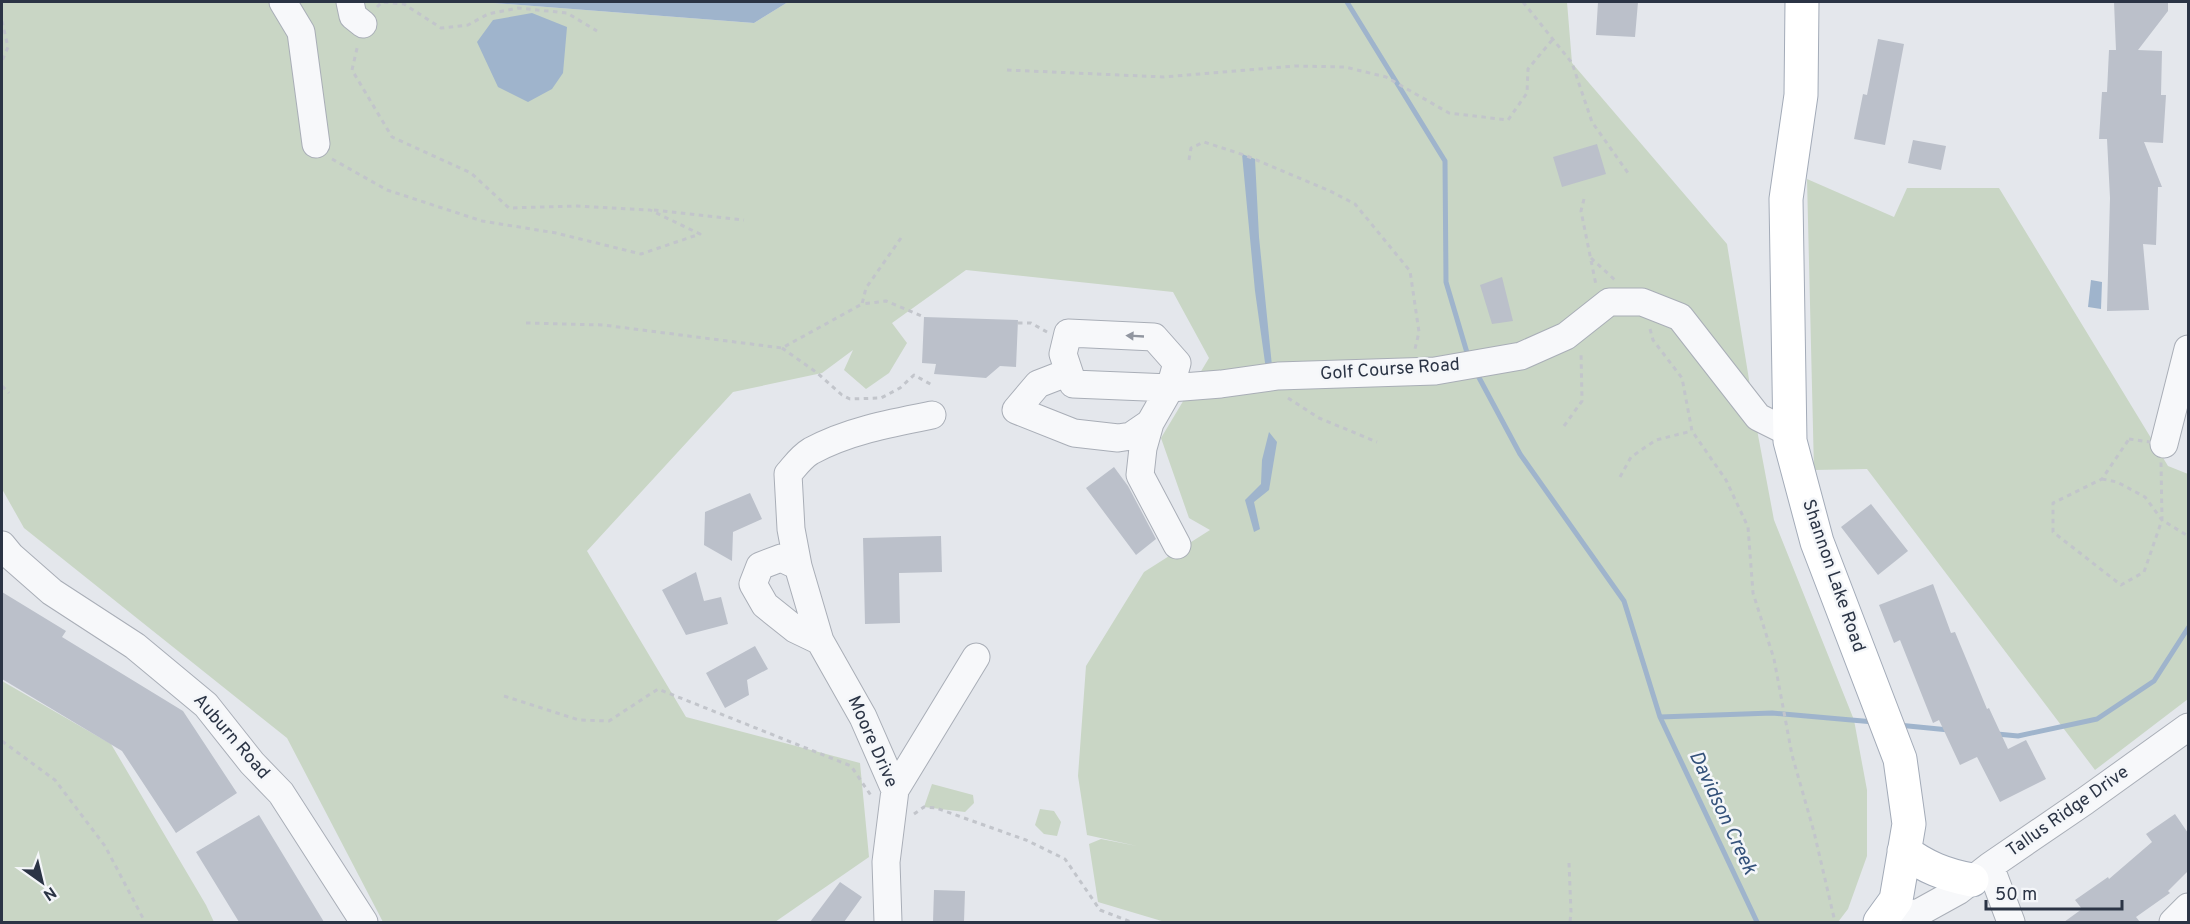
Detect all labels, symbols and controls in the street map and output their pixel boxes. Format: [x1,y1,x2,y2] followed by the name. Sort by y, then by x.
[1126,331,1145,340] one-way arrow
[1319,354,1461,386] street label: Golf Course Road
[1796,497,1870,655] street label: Shannon Lake Road
[188,690,274,784] street label: Auburn Road
[842,693,902,791] street label: Moore Drive
[1682,747,1762,880] water label: Davidson Creek
[2002,761,2134,863] street label: Tallus Ridge Drive
[12,852,72,912] north arrow
[1986,873,2122,911] scale bar
[39,881,60,904] text: N
[1995,884,2037,907] text: 50 m

